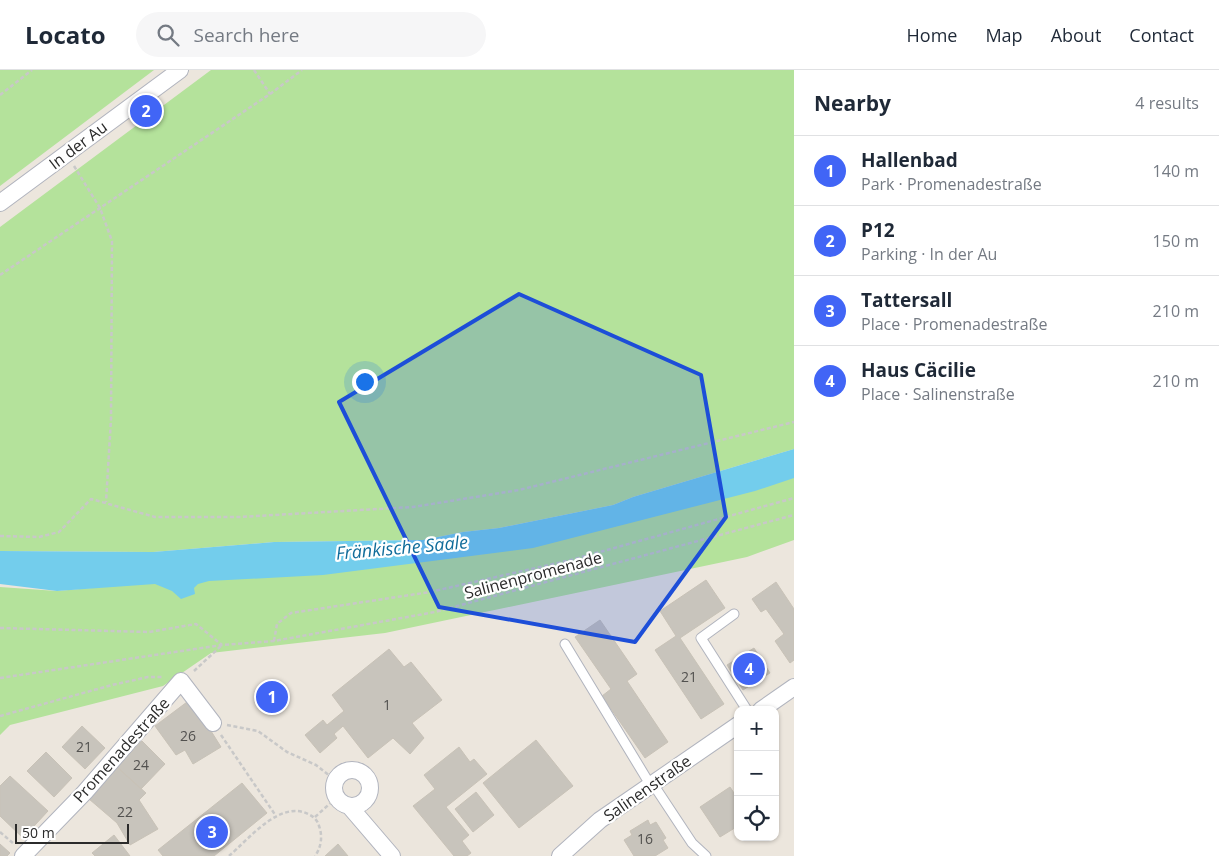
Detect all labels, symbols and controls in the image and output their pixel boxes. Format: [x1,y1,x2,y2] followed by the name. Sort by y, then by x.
[136,12,486,57] search box
[25,18,106,51] text: Locato
[154,21,182,49] icon: search
[194,22,299,48] text: Search here
[907,23,957,47] text: Home
[985,23,1023,47] text: Map
[1051,23,1101,47] text: About
[1129,23,1194,47] text: Contact
[814,89,891,117] text: Nearby
[130,92,162,130] pin: 2
[1135,92,1199,114] text: 4 results
[44,116,112,174] street label: In der Au
[861,147,958,173] text: Hallenbad
[825,160,835,182] text: 1
[1153,160,1199,182] text: 140 m
[861,173,1042,195] text: Park · Promenadestraße
[861,217,895,243] text: P12
[825,230,835,252] text: 2
[1153,230,1199,252] text: 150 m
[861,243,997,265] text: Parking · In der Au
[861,287,952,313] text: Tattersall
[825,300,835,322] text: 3
[1153,300,1199,322] text: 210 m
[861,313,1047,335] text: Place · Promenadestraße
[861,357,976,383] text: Haus Cäcilie
[352,369,378,395] your location
[825,370,835,392] text: 4
[1153,370,1199,392] text: 210 m
[861,383,1015,405] text: Place · Salinenstraße
[335,529,469,565] water label: Fränkische Saale
[462,546,604,604] street label: Salinenpromenade
[733,650,765,688] pin: 4
[681,667,697,686] house number: 21
[256,678,288,716] pin: 1
[68,693,174,807] street label: Promenadestraße
[383,695,391,714] house number: 1
[734,706,779,841] map controls
[734,706,779,751] button: +
[180,726,196,745] house number: 26
[76,737,92,756] house number: 21
[599,750,695,826] street label: Salinenstraße
[734,751,779,796] button: −
[133,755,149,774] house number: 24
[734,796,779,841] button: locate
[117,802,133,821] house number: 22
[196,813,228,851] pin: 3
[15,821,129,844] scale bar
[22,823,55,842] text: 50 m
[637,829,653,848] house number: 16

